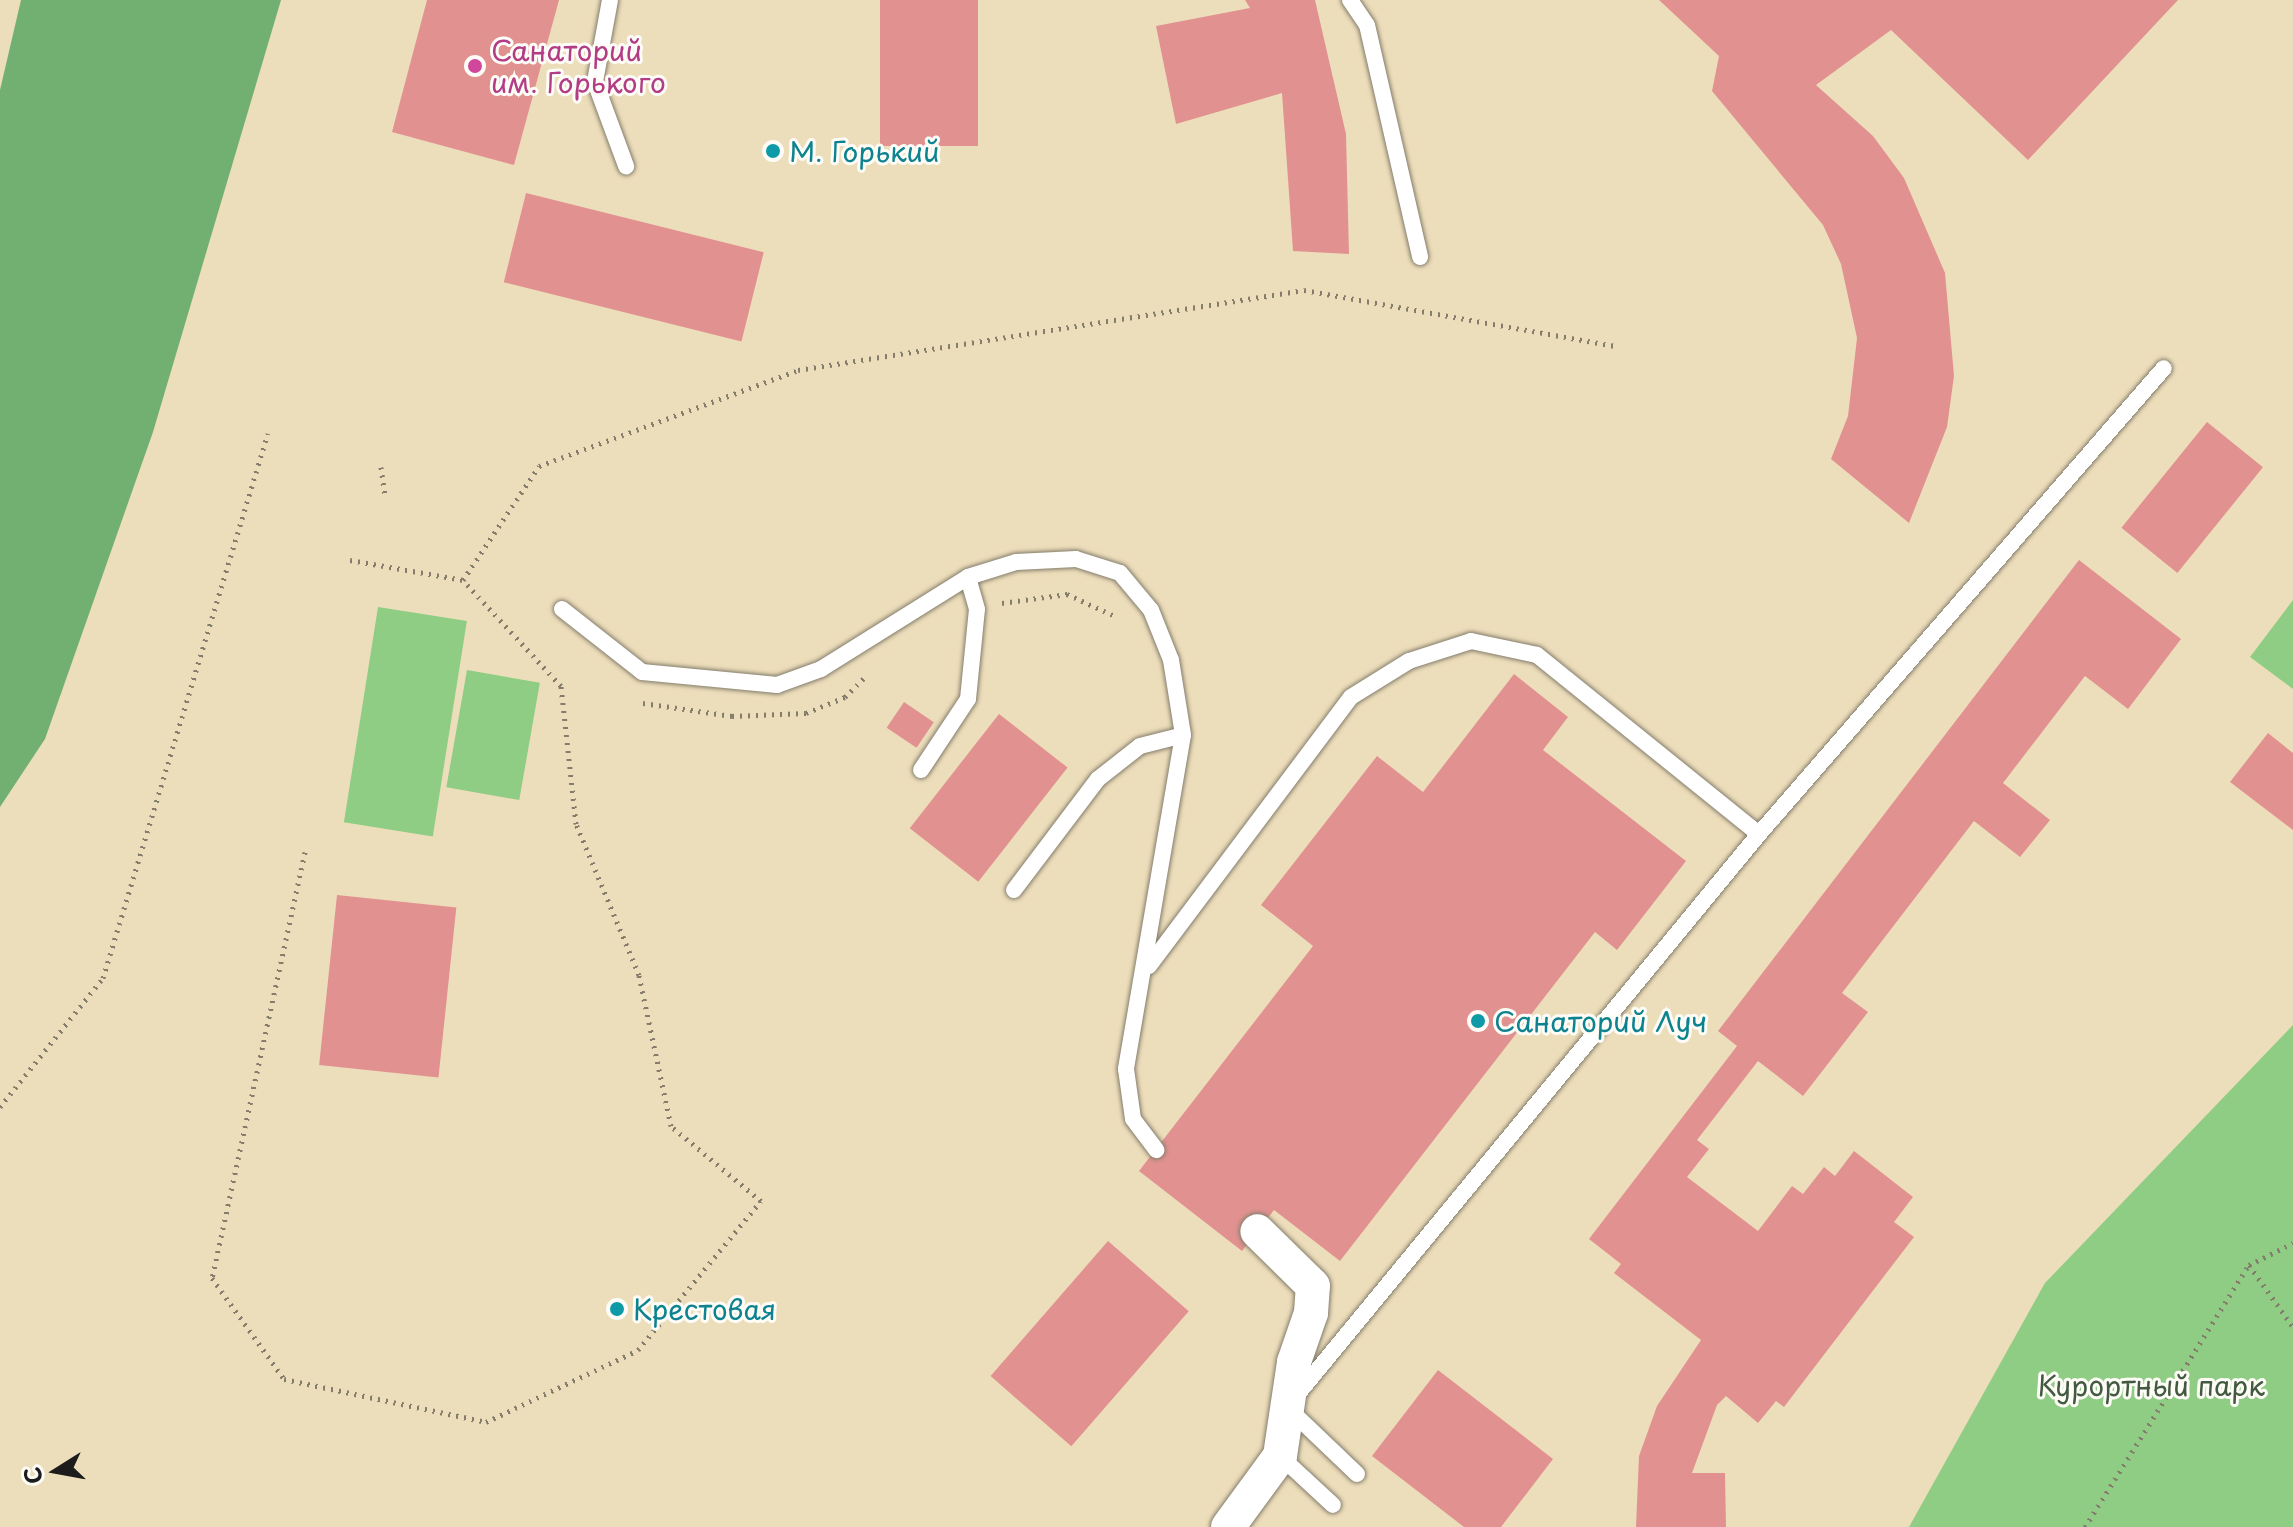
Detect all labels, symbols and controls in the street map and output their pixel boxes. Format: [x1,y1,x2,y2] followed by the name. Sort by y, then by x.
[491,33,666,99] place label: Санаторий им. Горького
[466,57,484,75] marker: Санаторий им. Горького
[789,134,940,168] place label: М. Горький
[764,142,782,160] marker: М. Горький
[1494,1004,1708,1038] place label: Cанаторий Луч
[1469,1012,1487,1030] marker: Cанаторий Луч
[633,1292,776,1326] place label: Крестовая
[608,1300,626,1318] marker: Крестовая
[2037,1368,2265,1402] park label: Курортный парк
[16,1431,96,1511] north arrow
[14,1464,50,1487] text: С

